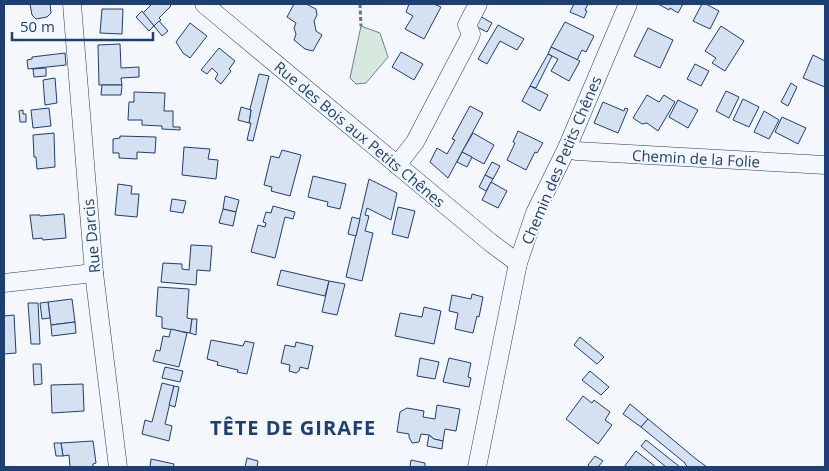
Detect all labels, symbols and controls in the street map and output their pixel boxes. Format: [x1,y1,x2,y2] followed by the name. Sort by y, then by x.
[12,10,154,42] scale bar
[20,16,55,36] text: 50 m
[270,57,450,211] street label: Rue des Bois aux Petits Chênes
[516,73,606,247] street label: Chemin des Petits Chênes
[632,145,760,171] street label: Chemin de la Folie
[78,198,104,274] street label: Rue Darcis
[210,414,376,441] district label: TÊTE DE GIRAFE

